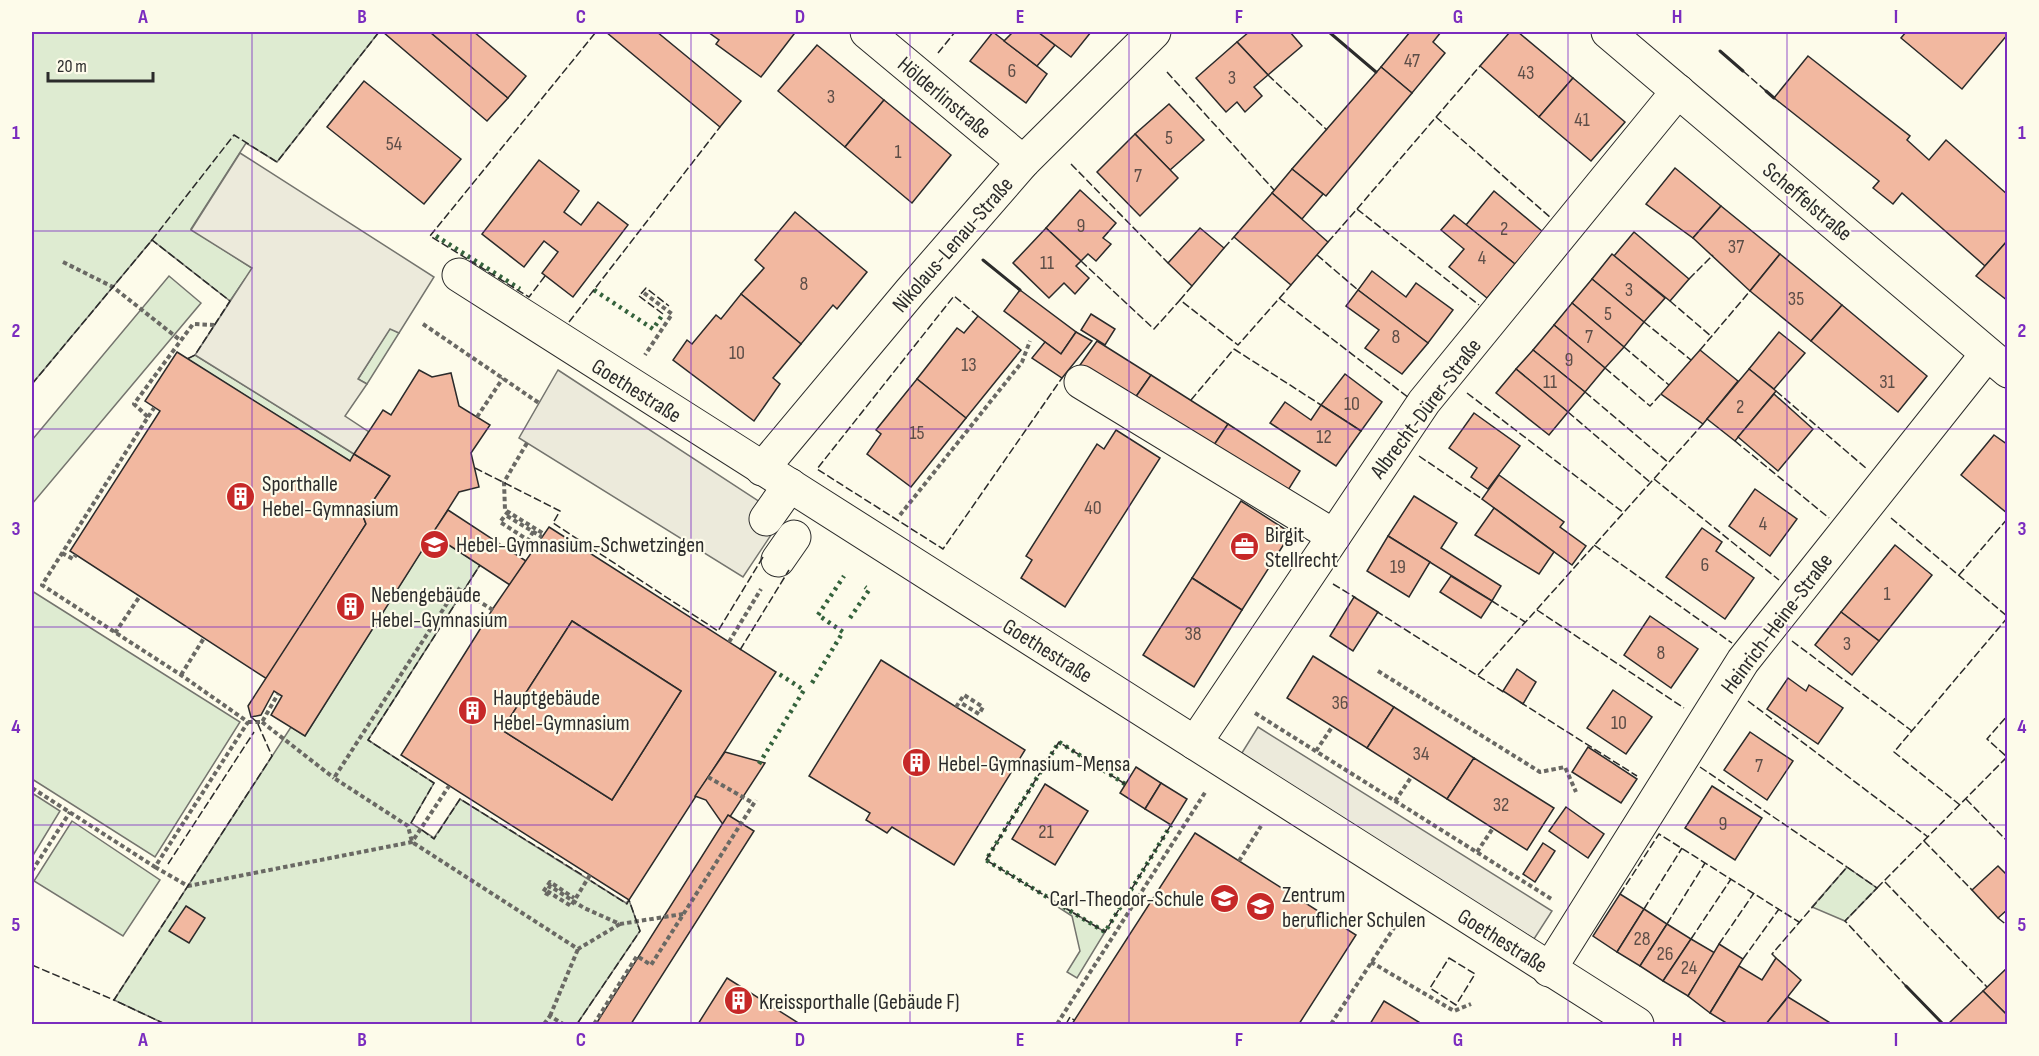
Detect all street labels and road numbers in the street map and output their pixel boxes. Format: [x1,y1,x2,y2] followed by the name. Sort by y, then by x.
[892,51,996,145] street label: Hölderlinstraße
[1757,157,1857,247] street label: Scheffelstraße
[887,172,1019,318] street label: Nikolaus-Lenau-Straße
[1364,333,1488,485] street label: Albrecht-Dürer-Straße
[586,353,686,429] street label: Goethestraße
[1716,548,1839,700] street label: Heinrich-Heine-Straße
[997,613,1097,689] street label: Goethestraße
[1452,903,1552,979] street label: Goethestraße

